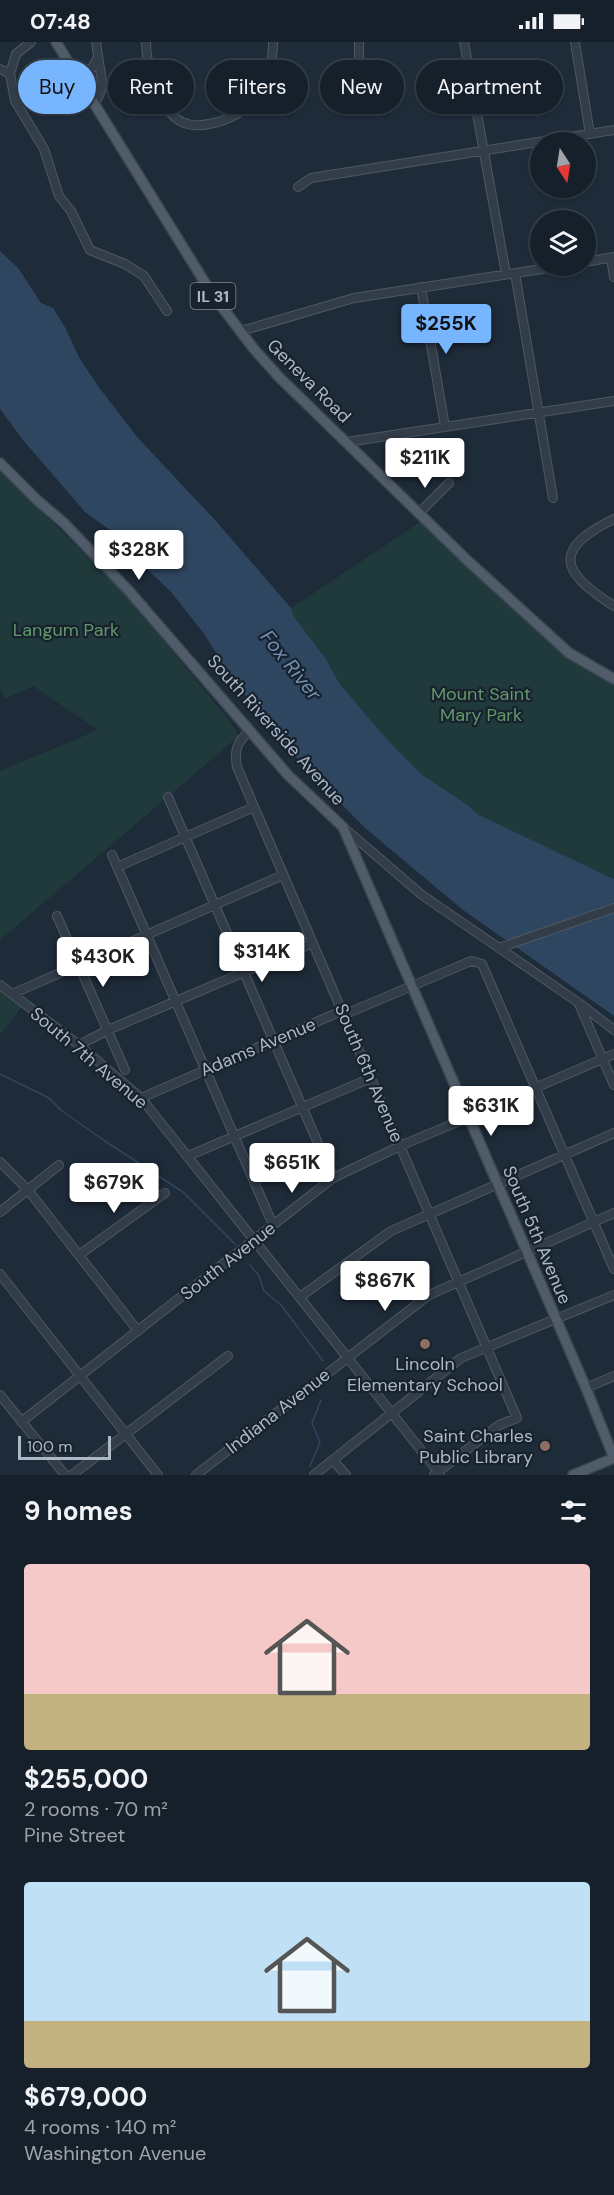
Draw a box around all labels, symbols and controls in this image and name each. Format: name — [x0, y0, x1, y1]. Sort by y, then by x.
text: 07:48 — [30, 7, 91, 36]
chip: Buy — [18, 60, 96, 114]
chip: Rent — [108, 60, 194, 114]
chip: Filters — [206, 60, 308, 114]
chip: New — [320, 60, 404, 114]
chip: Apartment — [416, 60, 563, 114]
north arrow — [530, 132, 596, 198]
map controls — [530, 132, 596, 276]
button: layers — [530, 210, 596, 276]
road number: IL 31 — [190, 283, 236, 309]
pin: $255K — [404, 304, 488, 355]
text: $255K — [415, 310, 477, 336]
street label: Geneva Road — [262, 334, 356, 428]
pin: $211K — [383, 438, 467, 489]
text: $211K — [399, 444, 451, 470]
pin: $328K — [97, 530, 181, 581]
text: $328K — [108, 536, 170, 562]
park label: Langum Park — [13, 618, 119, 642]
water label: Fox River — [255, 625, 328, 706]
street label: South Riverside Avenue — [202, 649, 350, 811]
park label: Mount Saint Mary Park — [431, 682, 531, 727]
pin: $314K — [220, 932, 304, 983]
pin: $430K — [61, 937, 145, 988]
text: $314K — [233, 938, 291, 964]
text: $430K — [71, 943, 135, 969]
street label: South 6th Avenue — [329, 1000, 409, 1146]
street label: South 7th Avenue — [25, 1002, 153, 1114]
street label: Adams Avenue — [196, 1012, 320, 1082]
pin: $631K — [449, 1086, 533, 1137]
text: $631K — [462, 1092, 520, 1118]
pin: $651K — [250, 1143, 334, 1194]
text: $651K — [263, 1149, 321, 1175]
street label: South 5th Avenue — [497, 1162, 577, 1308]
pin: $679K — [72, 1163, 156, 1214]
text: $679K — [84, 1169, 144, 1195]
street label: South Avenue — [175, 1216, 281, 1306]
pin: $867K — [343, 1261, 427, 1312]
text: $867K — [354, 1267, 416, 1293]
marker: Lincoln Elementary School — [418, 1337, 432, 1351]
place label: Lincoln Elementary School — [347, 1352, 503, 1397]
street label: Indiana Avenue — [221, 1363, 335, 1459]
place label: Saint Charles Public Library — [419, 1424, 533, 1469]
scale bar — [18, 1433, 111, 1460]
text: 100 m — [27, 1436, 72, 1457]
marker: Saint Charles Public Library — [538, 1439, 552, 1453]
text: 9 homes — [24, 1494, 133, 1528]
icon: filters — [557, 1495, 590, 1528]
icon: home — [253, 1603, 361, 1711]
text: $255,000 — [24, 1762, 148, 1796]
text: 2 rooms · 70 m² — [24, 1796, 168, 1822]
text: Pine Street — [24, 1822, 125, 1848]
icon: home — [253, 1921, 361, 2029]
text: $679,000 — [24, 2080, 147, 2114]
text: 4 rooms · 140 m² — [24, 2114, 176, 2140]
text: Washington Avenue — [24, 2140, 206, 2166]

